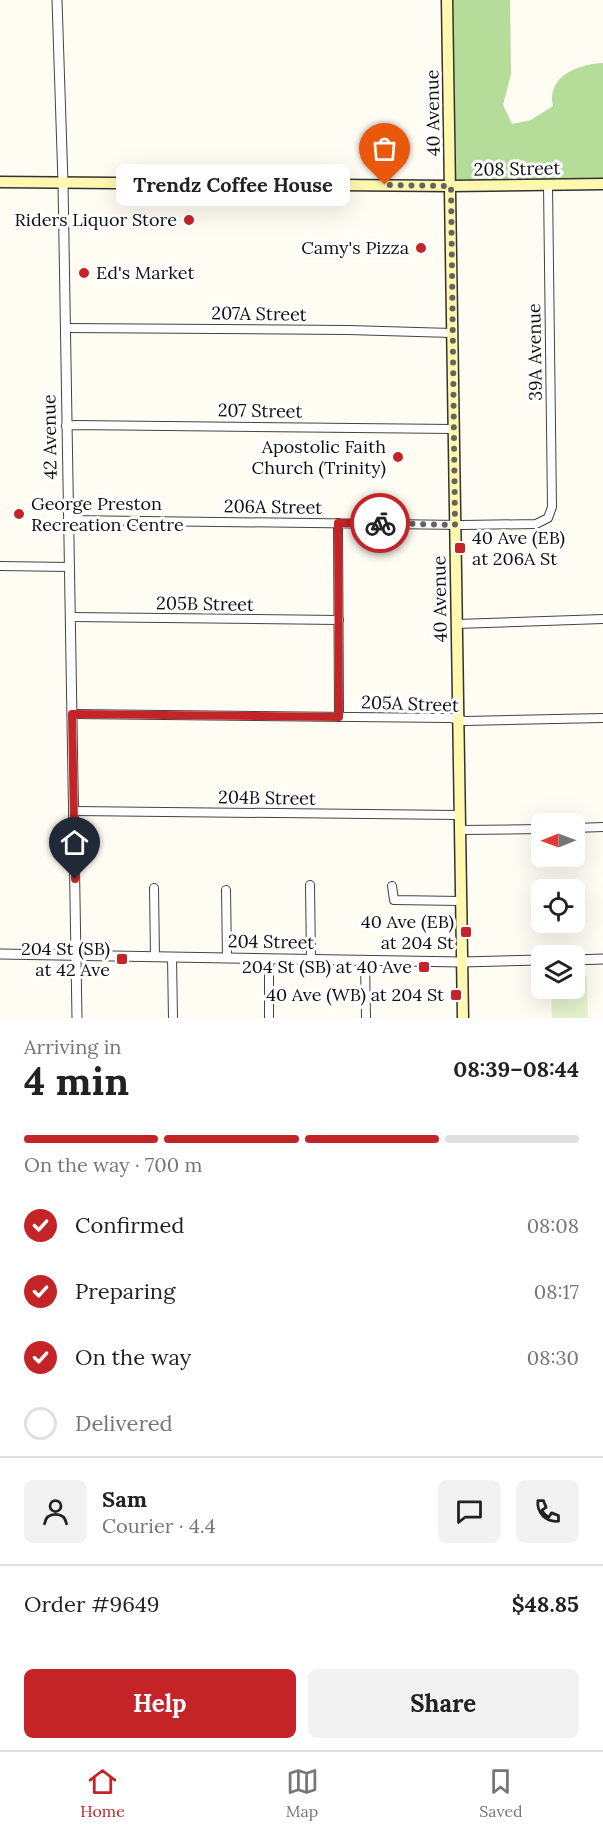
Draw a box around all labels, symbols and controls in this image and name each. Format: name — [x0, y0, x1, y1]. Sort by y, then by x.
street label: 40 Avenue — [420, 69, 445, 157]
pin — [359, 123, 410, 185]
icon: bag — [368, 132, 401, 165]
street label: 208 Street — [473, 156, 561, 181]
callout: Trendz Coffee House — [115, 164, 349, 206]
text: Trendz Coffee House — [133, 172, 333, 197]
place label: Riders Liquor Store — [15, 208, 177, 231]
marker: Riders Liquor Store — [182, 213, 196, 227]
place label: Camy's Pizza — [301, 236, 409, 259]
marker: Camy's Pizza — [414, 241, 428, 255]
place label: Ed's Market — [96, 261, 194, 284]
marker: Ed's Market — [77, 266, 91, 280]
street label: 207A Street — [211, 301, 307, 326]
street label: 39A Avenue — [522, 303, 547, 401]
street label: 42 Avenue — [37, 394, 62, 480]
street label: 207 Street — [218, 398, 302, 423]
place label: Apostolic Faith Church (Trinity) — [252, 435, 386, 479]
marker: Apostolic Faith Church (Trinity) — [391, 450, 405, 464]
place label: George Preston Recreation Centre — [31, 492, 184, 536]
courier — [350, 493, 410, 553]
street label: 206A Street — [224, 494, 322, 519]
marker: George Preston Recreation Centre — [12, 507, 26, 521]
icon: bike — [364, 507, 397, 540]
place label: 40 Ave (EB) at 206A St — [472, 526, 565, 570]
marker: 40 Ave (EB) at 206A St — [453, 541, 467, 555]
street label: 40 Avenue — [427, 555, 452, 643]
street label: 205B Street — [156, 591, 254, 616]
street label: 205A Street — [361, 690, 459, 717]
street label: 204B Street — [218, 785, 316, 810]
north arrow — [531, 813, 585, 867]
map controls — [531, 813, 585, 999]
pin — [49, 817, 100, 879]
icon: home — [58, 826, 91, 859]
button: locate — [531, 879, 585, 933]
place label: 40 Ave (EB) at 204 St — [361, 910, 454, 954]
marker: 40 Ave (EB) at 204 St — [459, 925, 473, 939]
street label: 204 Street — [228, 929, 314, 954]
place label: 204 St (SB) at 42 Ave — [21, 937, 110, 981]
button: layers — [531, 945, 585, 999]
marker: 204 St (SB) at 42 Ave — [115, 952, 129, 966]
place label: 204 St (SB) at 40 Ave — [242, 955, 412, 978]
marker: 204 St (SB) at 40 Ave — [417, 960, 431, 974]
place label: 40 Ave (WB) at 204 St — [266, 983, 444, 1006]
marker: 40 Ave (WB) at 204 St — [449, 988, 463, 1002]
text: Arriving in — [24, 1034, 121, 1059]
text: 08:39–08:44 — [453, 1055, 579, 1083]
text: 4 min — [24, 1056, 129, 1106]
text: On the way · 700 m — [24, 1152, 202, 1177]
icon: check — [24, 1209, 57, 1242]
text: Confirmed — [75, 1211, 184, 1239]
text: 08:08 — [527, 1213, 579, 1238]
icon: check — [24, 1275, 57, 1308]
text: Preparing — [75, 1277, 175, 1305]
text: 08:17 — [534, 1279, 579, 1304]
icon: check — [24, 1341, 57, 1374]
text: On the way — [75, 1343, 191, 1371]
text: 08:30 — [527, 1345, 579, 1370]
text: Delivered — [75, 1409, 173, 1437]
button: person — [24, 1480, 87, 1543]
button: chat — [438, 1480, 501, 1543]
button: phone — [516, 1480, 579, 1543]
text: Sam — [102, 1485, 147, 1513]
text: Courier · 4.4 — [102, 1513, 216, 1538]
text: Order #9649 — [24, 1590, 160, 1618]
text: $48.85 — [512, 1590, 579, 1618]
button: Help — [24, 1669, 296, 1738]
button: Share — [308, 1669, 579, 1738]
tab: Home — [80, 1765, 125, 1821]
tab: Map — [286, 1765, 319, 1821]
tab: Saved — [479, 1765, 523, 1821]

